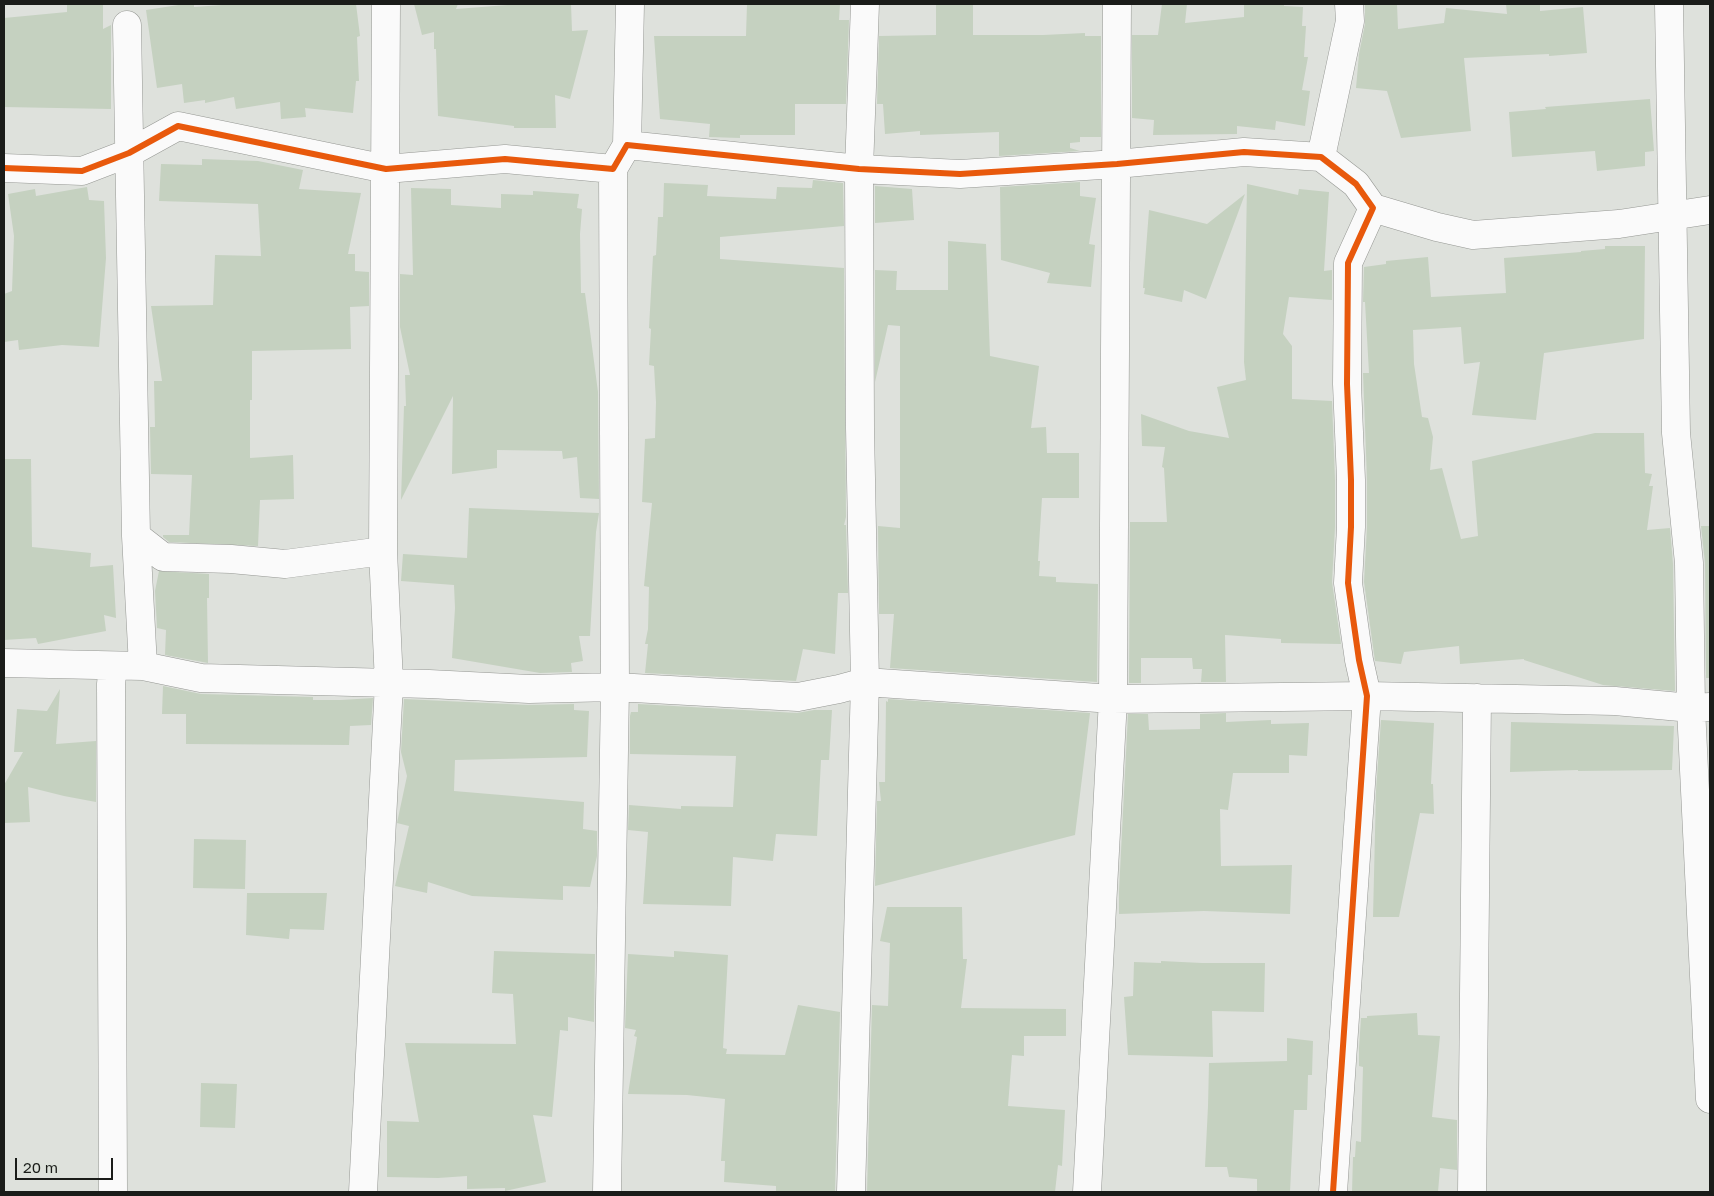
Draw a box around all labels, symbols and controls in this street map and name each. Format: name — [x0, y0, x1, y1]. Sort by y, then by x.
scale bar — [18, 1148, 115, 1180]
text: 20 m — [23, 1158, 58, 1176]

